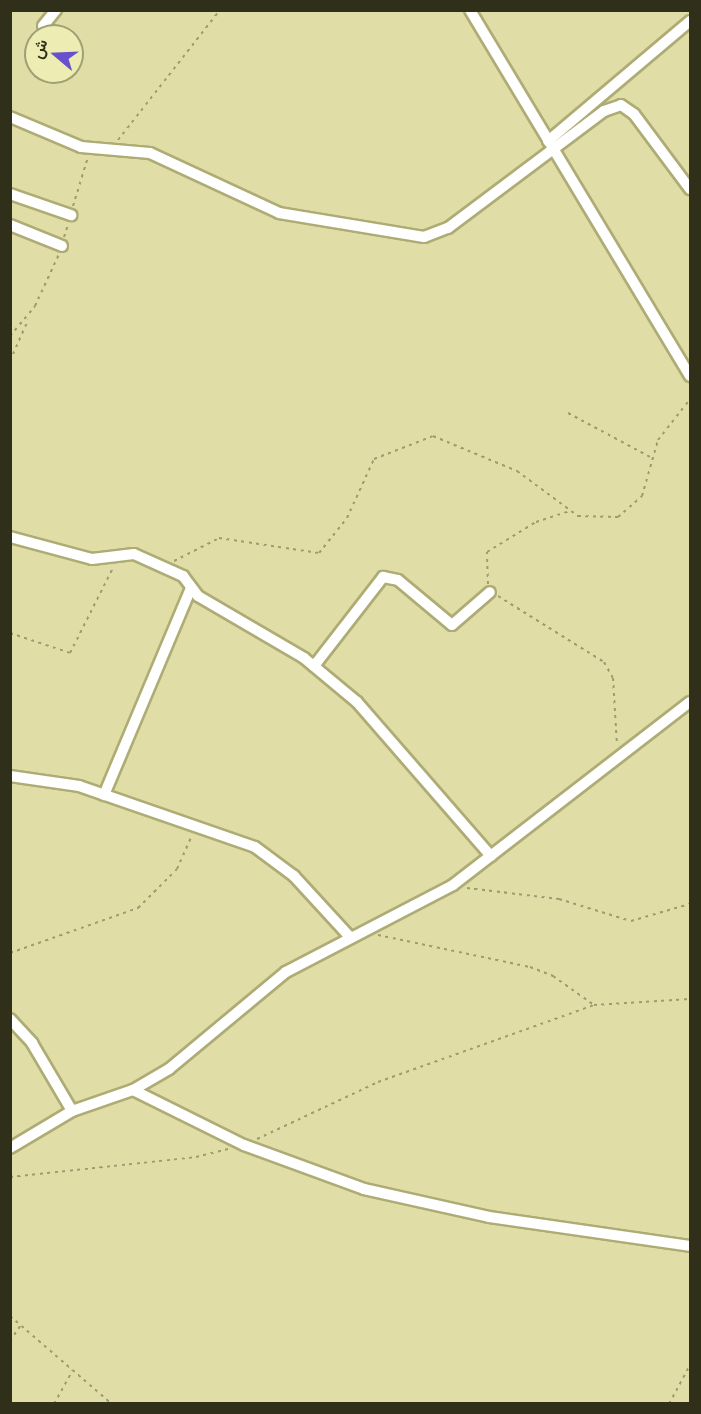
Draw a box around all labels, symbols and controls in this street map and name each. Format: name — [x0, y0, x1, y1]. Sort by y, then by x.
north arrow — [24, 24, 84, 84]
text: ش — [25, 36, 52, 61]

